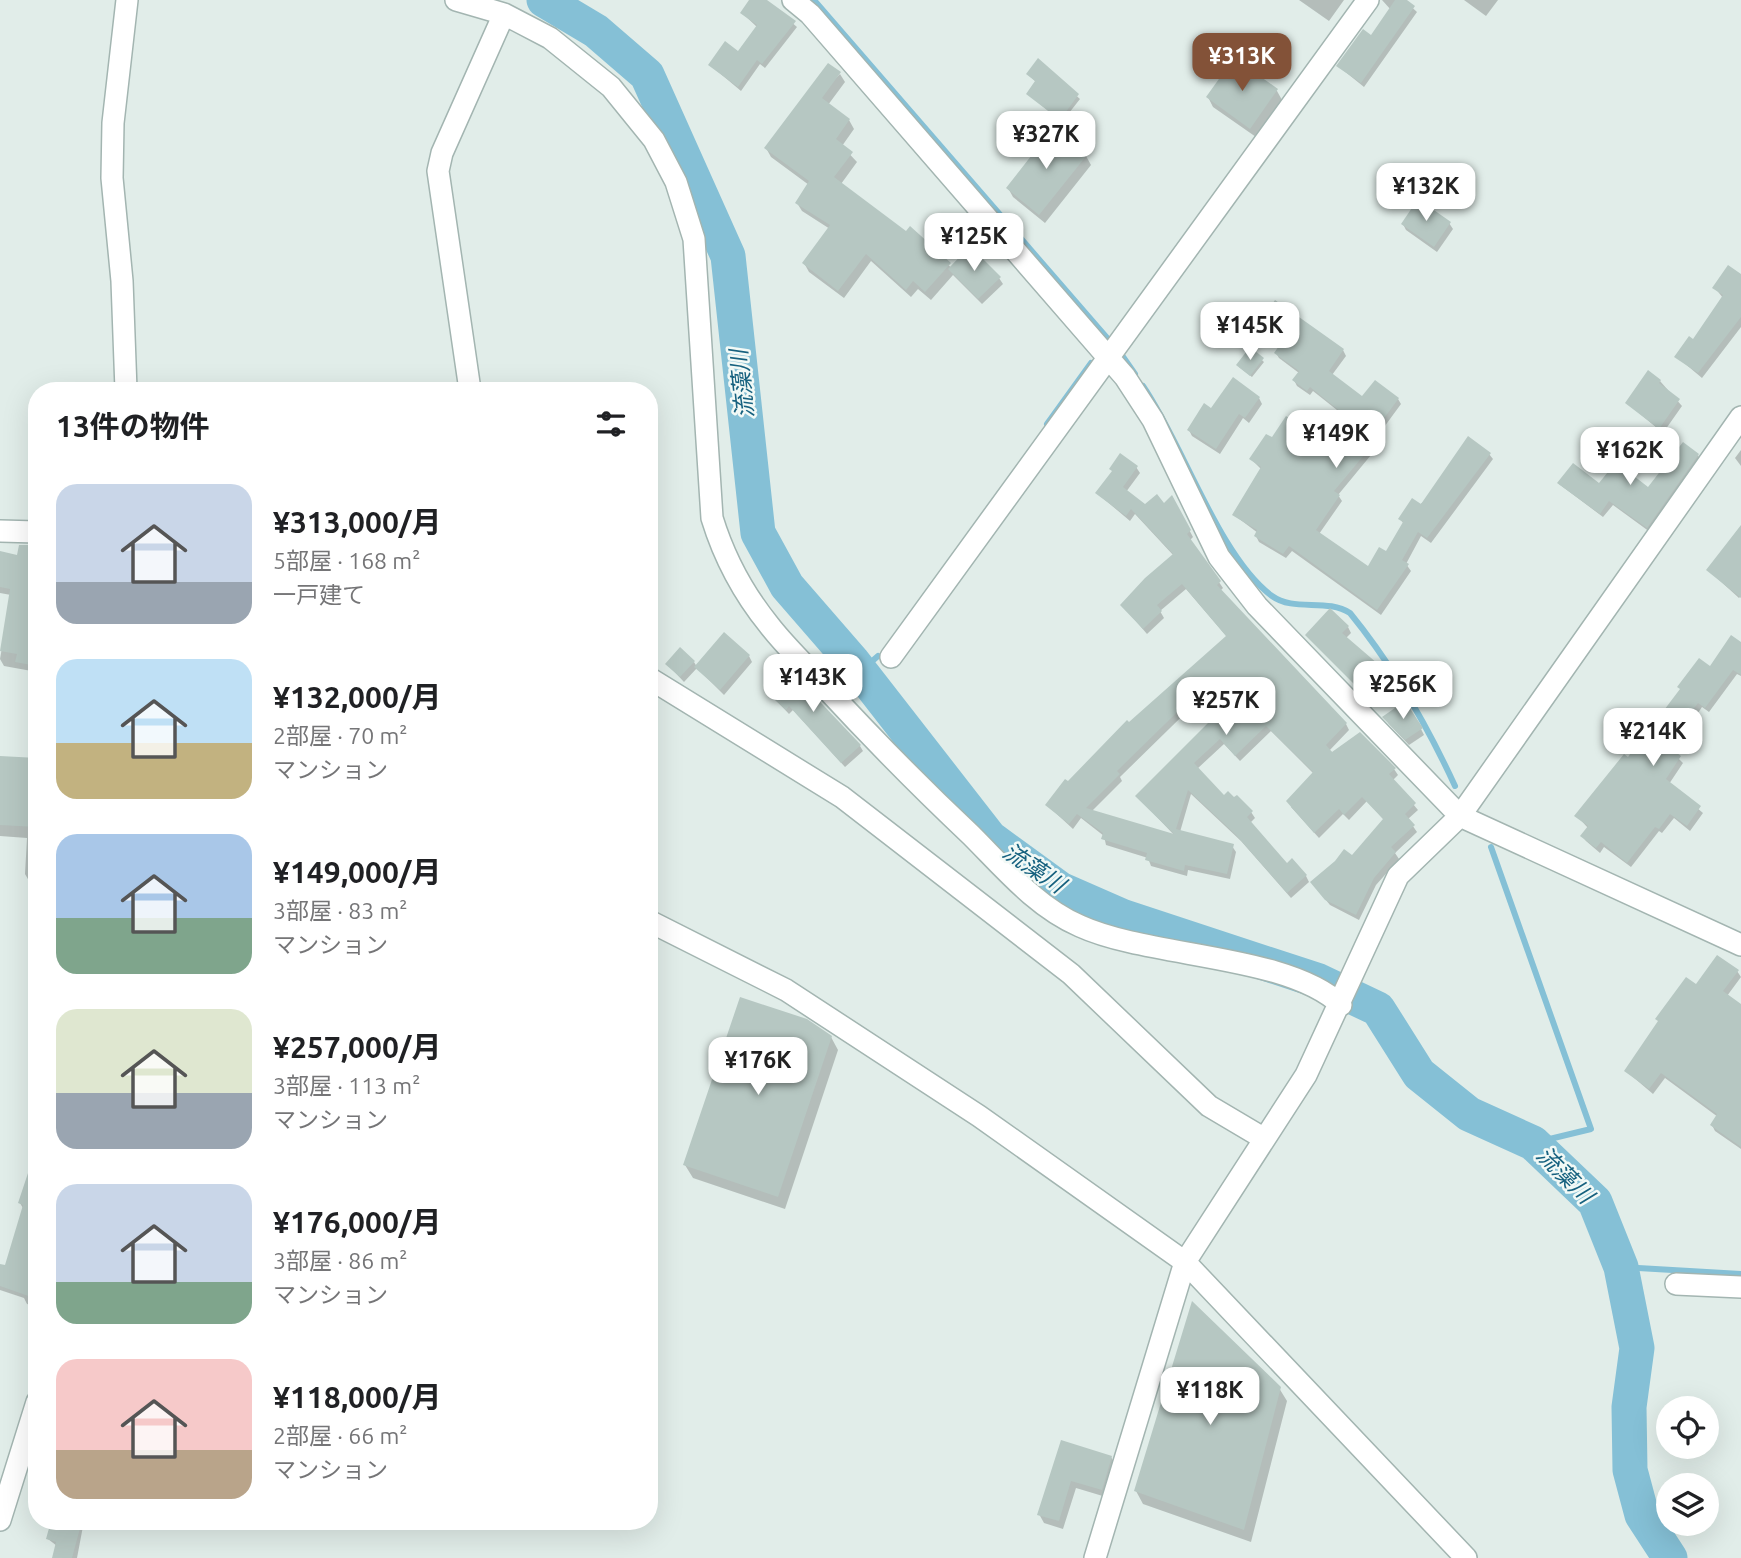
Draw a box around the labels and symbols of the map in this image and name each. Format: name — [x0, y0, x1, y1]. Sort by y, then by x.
pin: ¥313K — [1193, 34, 1291, 93]
pin: ¥327K — [997, 111, 1095, 171]
pin: ¥132K — [1377, 164, 1475, 223]
pin: ¥125K — [925, 214, 1023, 273]
pin: ¥145K — [1201, 302, 1299, 362]
water label: 流藻川 — [725, 345, 758, 420]
pin: ¥149K — [1287, 410, 1385, 470]
pin: ¥162K — [1581, 428, 1679, 487]
pin: ¥143K — [764, 654, 862, 714]
pin: ¥256K — [1354, 662, 1452, 721]
pin: ¥257K — [1177, 678, 1275, 737]
pin: ¥214K — [1604, 708, 1702, 768]
water label: 流藻川 — [999, 838, 1072, 899]
pin: ¥176K — [709, 1038, 807, 1097]
water label: 流藻川 — [1532, 1141, 1601, 1210]
pin: ¥118K — [1161, 1368, 1259, 1427]

